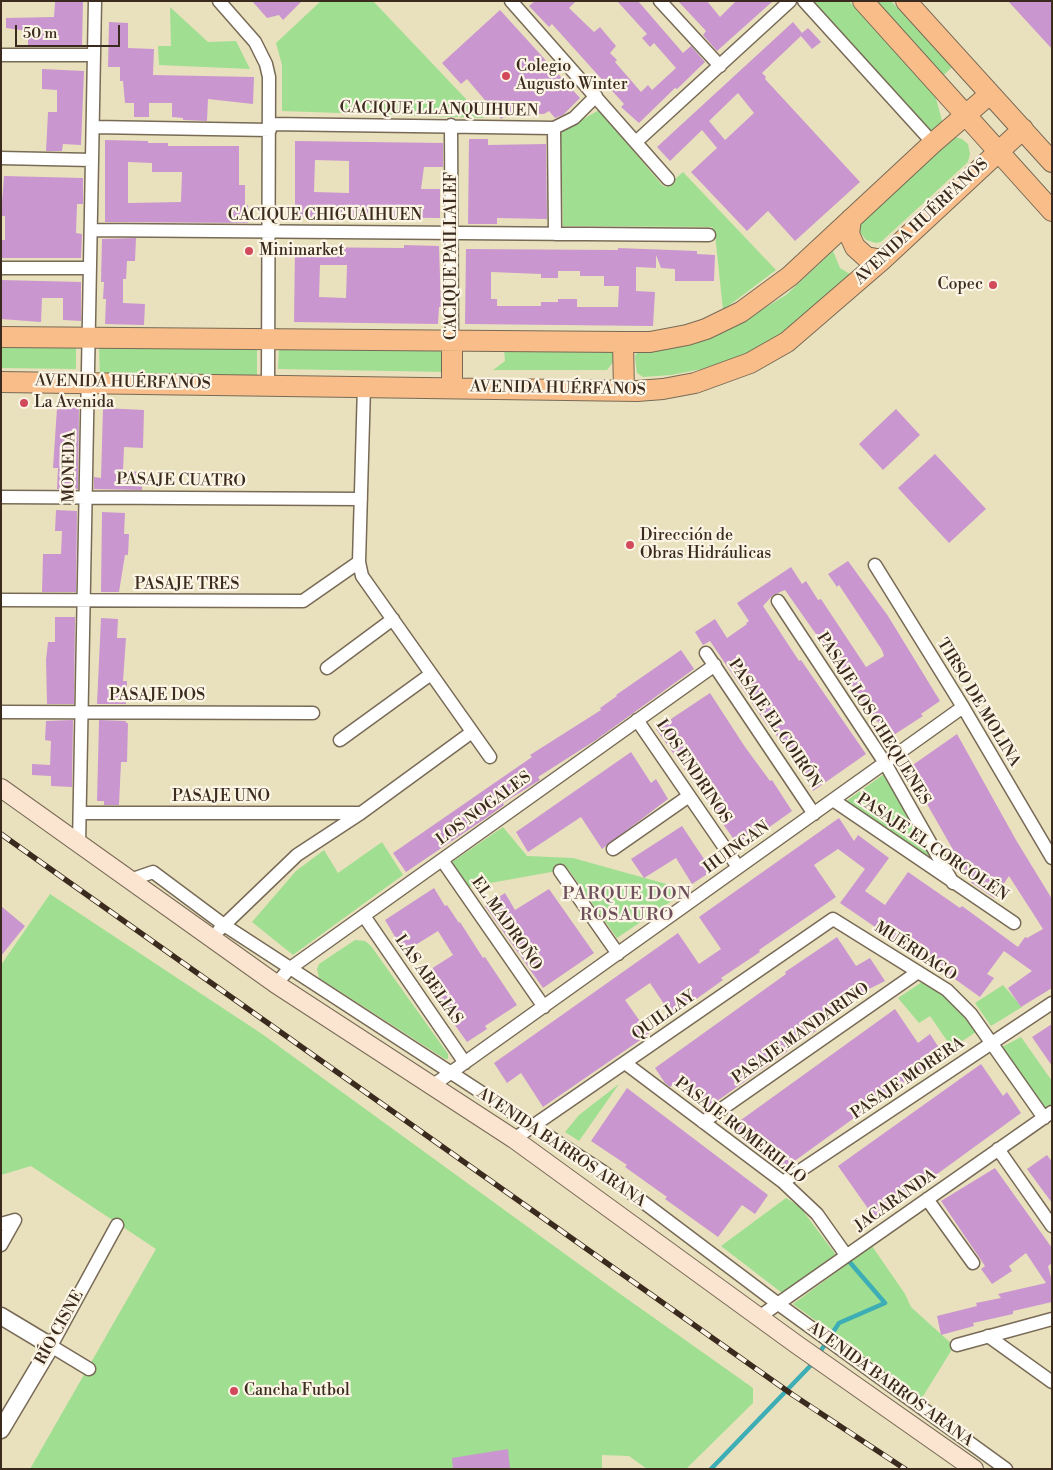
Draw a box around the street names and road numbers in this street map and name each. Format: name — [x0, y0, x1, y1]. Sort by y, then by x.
street label: CACIQUE LLANQUIHUEN — [339, 99, 539, 121]
street label: AVENIDA HUÉRFANOS — [851, 155, 993, 289]
street label: CACIQUE PAILLALEF — [442, 172, 462, 340]
street label: CACIQUE CHIGUAIHUEN — [228, 206, 422, 226]
street label: AVENIDA HUÉRFANOS — [35, 372, 211, 394]
street label: AVENIDA HUÉRFANOS — [470, 378, 646, 400]
street label: MONEDA — [60, 431, 80, 503]
street label: PASAJE CUATRO — [116, 470, 246, 492]
street label: PASAJE TRES — [135, 575, 239, 595]
street label: PASAJE LOS CHEQUENES — [812, 629, 934, 809]
street label: TIRSO DE MOLINA — [932, 635, 1024, 771]
street label: PASAJE EL COIRÓN — [724, 656, 824, 792]
street label: PASAJE DOS — [109, 686, 205, 706]
street label: LOS ENDRINOS — [651, 716, 735, 828]
street label: LOS NOGALES — [433, 768, 535, 850]
street label: PASAJE UNO — [172, 787, 270, 807]
street label: PASAJE EL CORCOLÉN — [853, 790, 1011, 906]
street label: HUINGAN — [700, 818, 774, 878]
street label: EL MADROÑO — [467, 874, 545, 974]
street label: MUÉRDAGO — [870, 918, 960, 986]
street label: LAS ABELIAS — [390, 932, 466, 1028]
street label: PASAJE MANDARINO — [729, 979, 873, 1089]
street label: QUILLAY — [629, 987, 699, 1045]
street label: PASAJE MORERA — [848, 1034, 968, 1124]
street label: PASAJE ROMERILLO — [671, 1074, 809, 1188]
street label: AVENIDA BARROS ARANA — [473, 1084, 649, 1212]
street label: JACARANDA — [851, 1166, 941, 1236]
street label: RÍO CISNE — [32, 1287, 88, 1369]
street label: AVENIDA BARROS ARANA — [804, 1319, 976, 1451]

